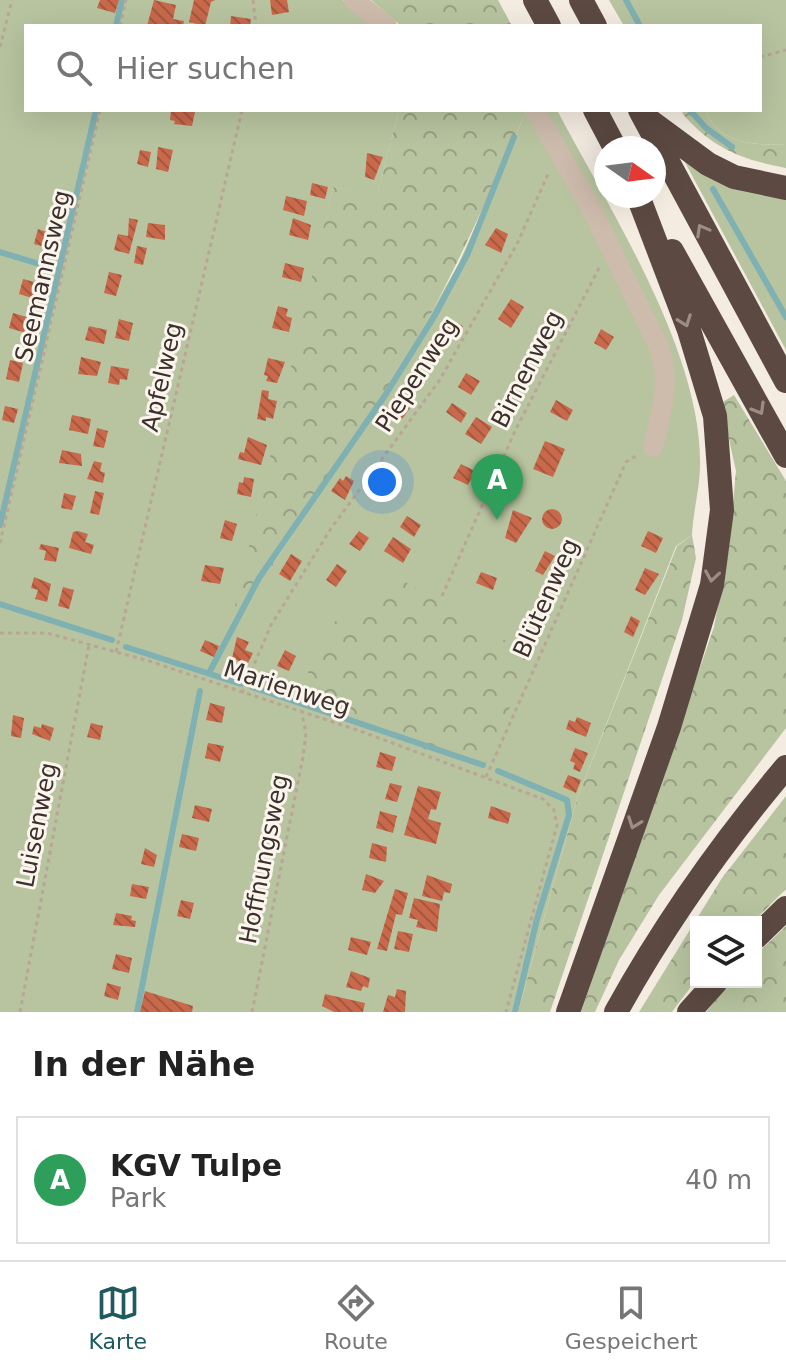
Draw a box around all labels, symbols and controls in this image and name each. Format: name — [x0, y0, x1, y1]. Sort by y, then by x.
search box — [24, 24, 762, 112]
icon: search — [52, 46, 96, 90]
text: Hier suchen — [116, 51, 295, 86]
north arrow — [594, 136, 666, 208]
street label: Seemannsweg — [10, 187, 76, 365]
one-way arrow — [697, 224, 712, 239]
street label: Birnenweg — [486, 306, 568, 432]
street label: Piepenweg — [370, 313, 464, 437]
one-way arrow — [675, 313, 692, 327]
street label: Apfelweg — [136, 320, 188, 434]
one-way arrow — [749, 401, 765, 415]
pin: A — [471, 454, 523, 520]
your location — [362, 462, 402, 502]
street label: Blütenweg — [507, 534, 585, 662]
one-way arrow — [705, 569, 722, 583]
street label: Marienweg — [220, 654, 354, 722]
street label: Luisenweg — [11, 760, 63, 890]
street label: Hoffnungsweg — [234, 772, 294, 946]
one-way arrow — [627, 816, 644, 830]
map controls — [690, 916, 762, 988]
button: layers — [690, 916, 762, 988]
text: In der Nähe — [32, 1044, 255, 1084]
text: KGV Tulpe — [110, 1148, 282, 1183]
text: A — [50, 1165, 70, 1195]
text: 40 m — [685, 1165, 752, 1195]
text: Park — [110, 1183, 166, 1213]
tab: Karte — [88, 1281, 147, 1354]
tab: Route — [324, 1281, 388, 1354]
tab: Gespeichert — [565, 1281, 698, 1354]

